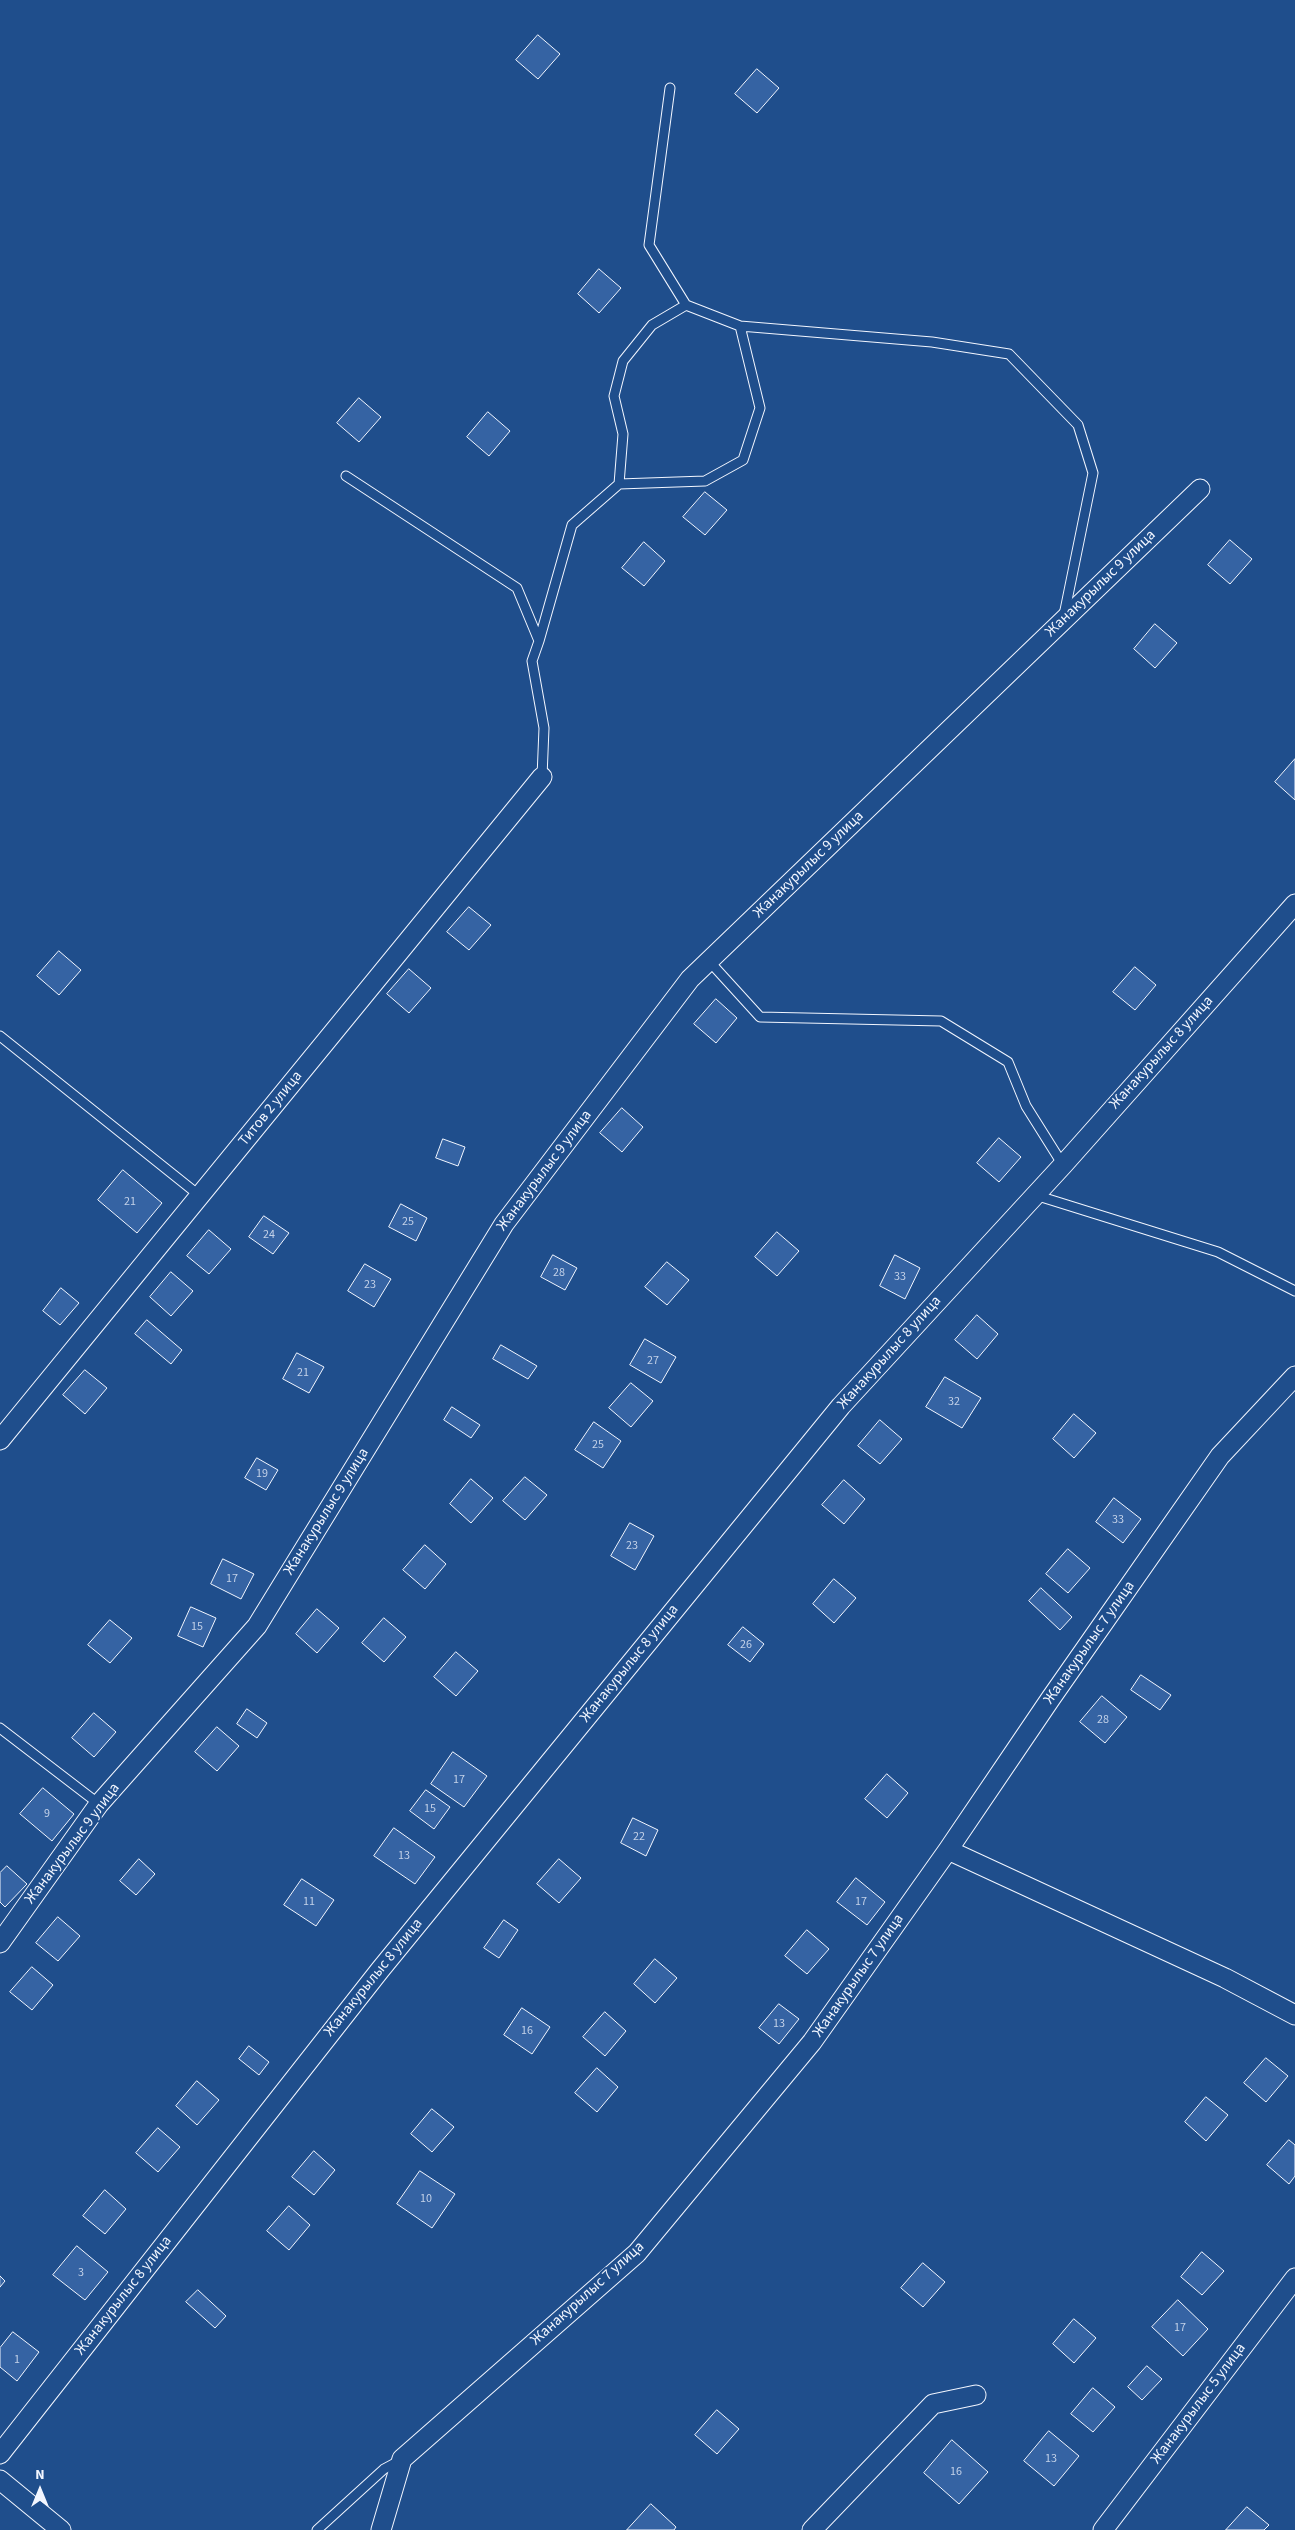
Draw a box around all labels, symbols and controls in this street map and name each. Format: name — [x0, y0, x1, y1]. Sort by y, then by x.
street label: Жанакурылыс 9 улица — [1042, 527, 1160, 641]
street label: Жанакурылыс 9 улица — [750, 808, 868, 922]
street label: Жанакурылыс 8 улица — [1106, 993, 1218, 1113]
street label: Титов 2 улица — [235, 1068, 307, 1150]
street label: Жанакурылыс 9 улица — [494, 1107, 596, 1235]
house number: 21 — [124, 1195, 136, 1209]
house number: 25 — [402, 1215, 414, 1229]
house number: 24 — [263, 1228, 275, 1242]
house number: 28 — [553, 1266, 565, 1280]
house number: 33 — [894, 1270, 906, 1284]
house number: 23 — [364, 1278, 376, 1292]
street label: Жанакурылыс 8 улица — [834, 1293, 946, 1413]
house number: 27 — [647, 1354, 659, 1368]
house number: 21 — [297, 1366, 309, 1380]
house number: 32 — [948, 1395, 960, 1409]
house number: 25 — [592, 1438, 604, 1452]
street label: Жанакурылыс 9 улица — [281, 1445, 373, 1579]
house number: 19 — [256, 1467, 268, 1481]
house number: 33 — [1112, 1513, 1124, 1527]
house number: 23 — [626, 1539, 638, 1553]
house number: 17 — [226, 1572, 238, 1586]
street label: Жанакурылыс 7 улица — [1041, 1578, 1139, 1708]
street label: Жанакурылыс 8 улица — [577, 1601, 683, 1727]
house number: 15 — [191, 1620, 203, 1634]
house number: 26 — [740, 1638, 752, 1652]
house number: 28 — [1097, 1713, 1109, 1727]
house number: 17 — [453, 1773, 465, 1787]
street label: Жанакурылыс 9 улица — [22, 1780, 124, 1908]
house number: 15 — [424, 1802, 436, 1816]
house number: 9 — [44, 1807, 50, 1821]
house number: 22 — [633, 1830, 645, 1844]
house number: 13 — [398, 1849, 410, 1863]
house number: 11 — [303, 1895, 315, 1909]
house number: 17 — [855, 1895, 867, 1909]
street label: Жанакурылыс 7 улица — [810, 1911, 908, 2041]
street label: Жанакурылыс 8 улица — [321, 1915, 427, 2041]
house number: 13 — [773, 2017, 785, 2031]
house number: 16 — [521, 2024, 533, 2038]
house number: 10 — [420, 2192, 432, 2206]
street label: Жанакурылыс 8 улица — [72, 2233, 176, 2359]
street label: Жанакурылыс 7 улица — [528, 2238, 648, 2350]
house number: 3 — [78, 2266, 84, 2280]
house number: 17 — [1174, 2321, 1186, 2335]
street label: Жанакурылыс 5 улица — [1148, 2340, 1250, 2468]
house number: 1 — [14, 2353, 20, 2367]
house number: 13 — [1045, 2452, 1057, 2466]
north arrow — [15, 2465, 65, 2515]
text: N — [35, 2465, 45, 2485]
house number: 16 — [950, 2465, 962, 2479]

